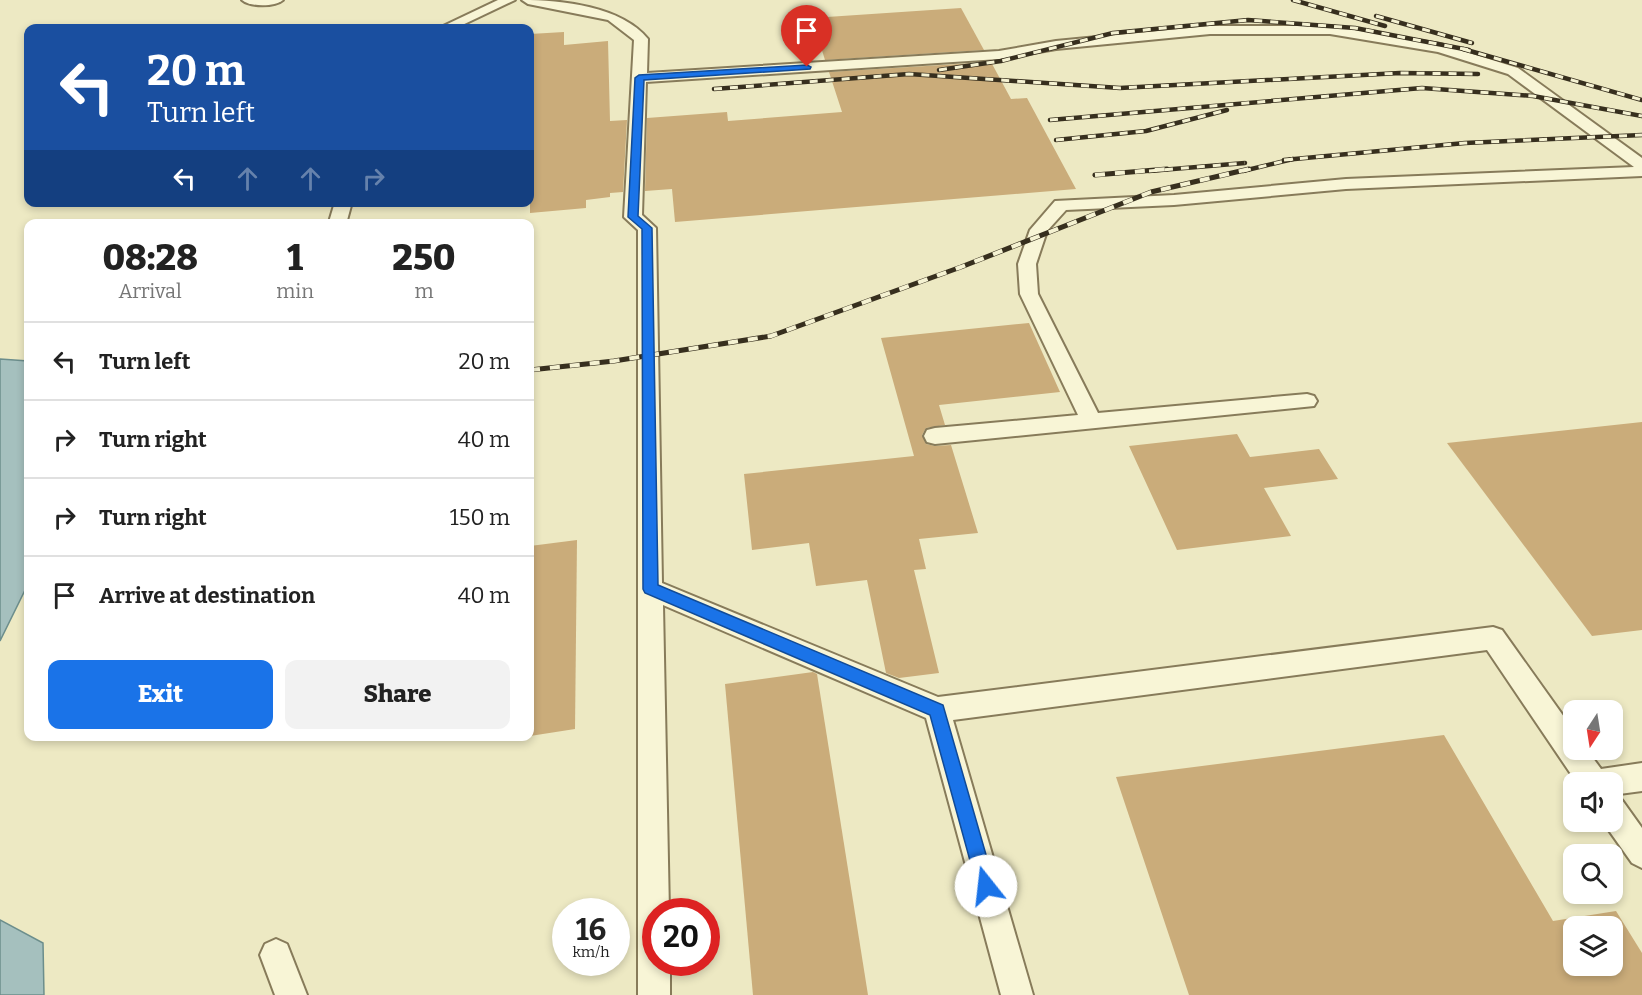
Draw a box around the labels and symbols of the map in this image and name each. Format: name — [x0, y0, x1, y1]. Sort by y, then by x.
pin — [781, 5, 832, 67]
north arrow — [1563, 700, 1623, 760]
position arrow — [954, 854, 1018, 918]
speed limit sign: 20 — [642, 898, 720, 976]

